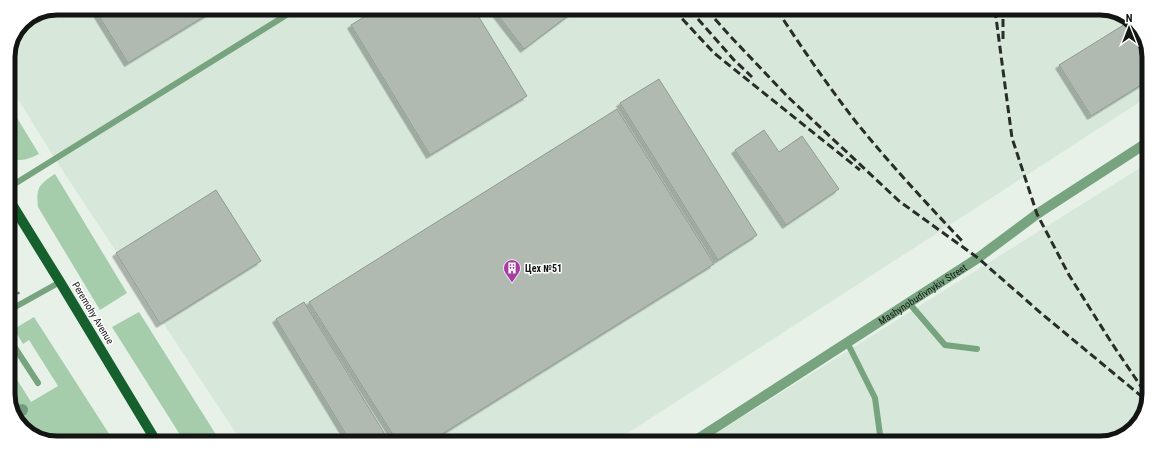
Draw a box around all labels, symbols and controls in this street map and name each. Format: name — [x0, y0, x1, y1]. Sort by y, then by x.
north arrow — [1109, 8, 1149, 48]
text: N — [1126, 12, 1133, 25]
building icon: Цех №51 — [502, 258, 522, 283]
street label: Mashynobudivnykiv Street — [876, 261, 969, 326]
place label: Цех №51 — [525, 263, 562, 274]
street label: Peremohy Avenue — [70, 280, 116, 346]

